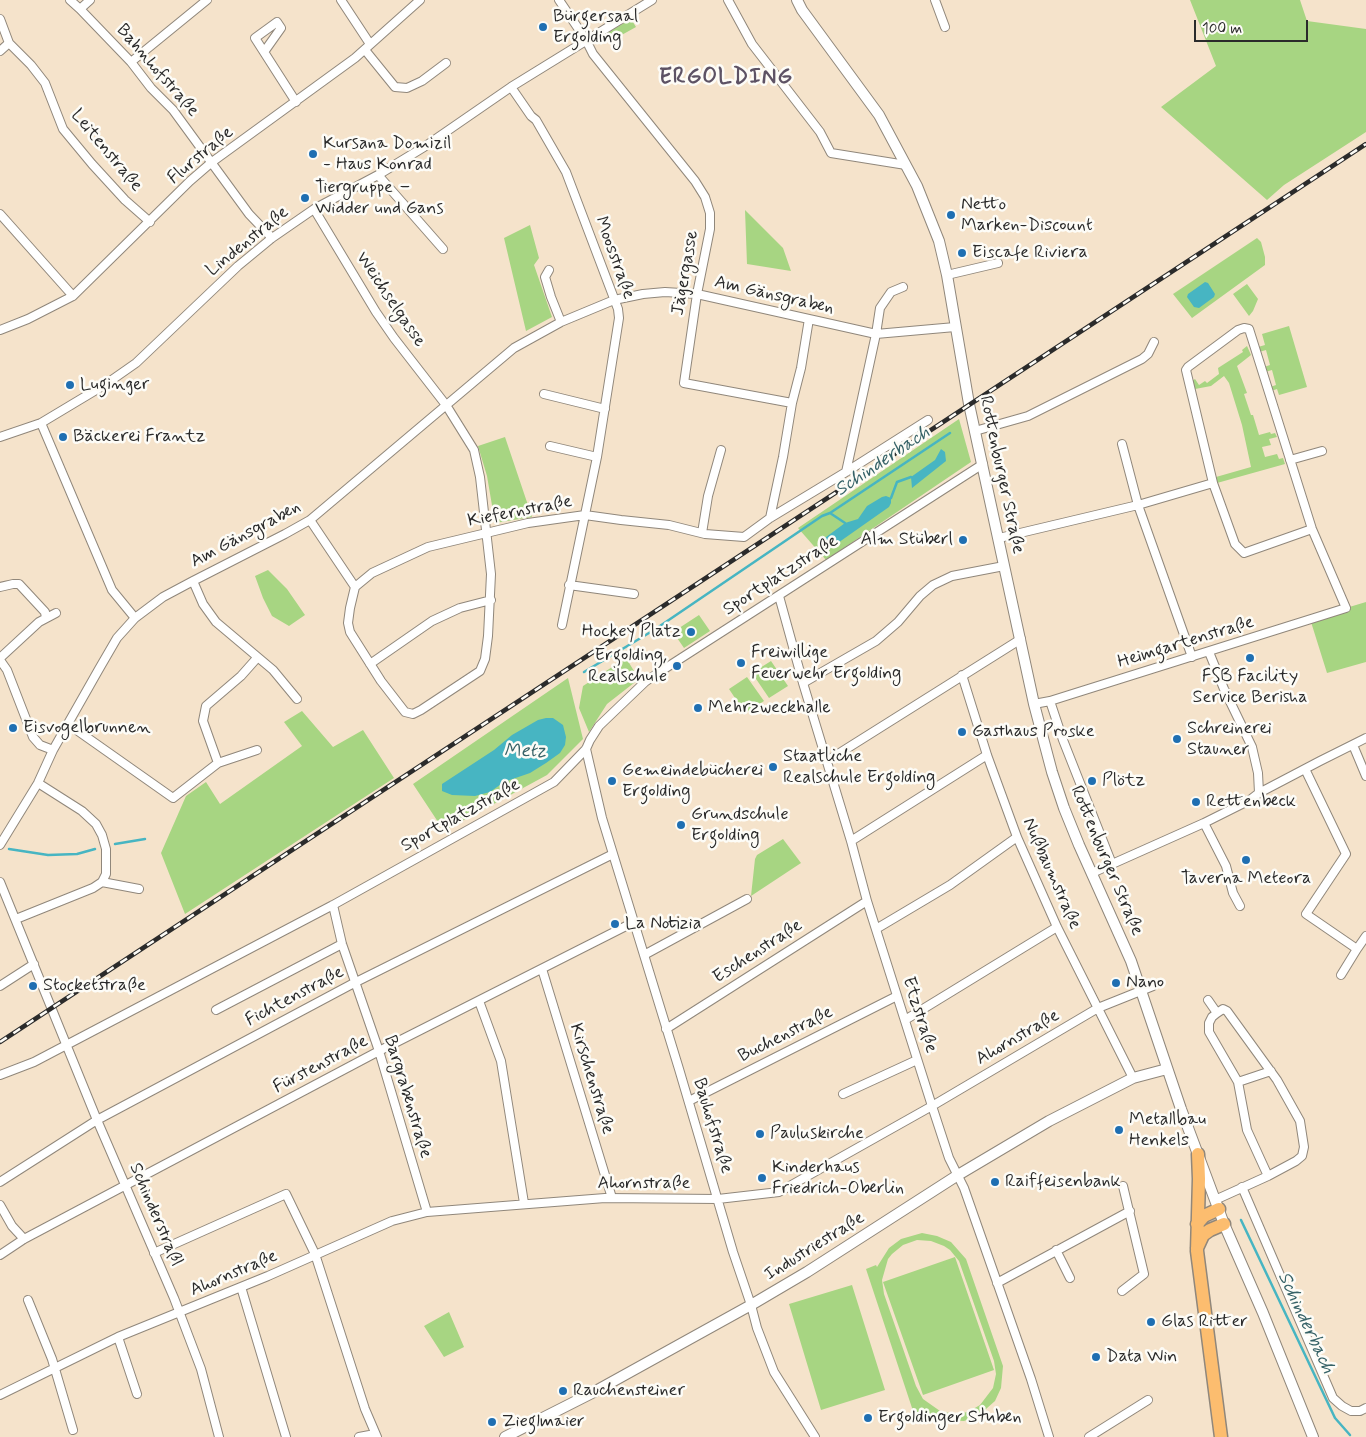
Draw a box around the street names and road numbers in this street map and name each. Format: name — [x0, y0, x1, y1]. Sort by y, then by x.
street label: Bahnhofstraße — [111, 20, 203, 122]
street label: Leitenstraße — [65, 105, 147, 197]
street label: Flurstraße — [164, 122, 238, 190]
street label: Lindenstraße — [202, 202, 294, 282]
street label: Moosstraße — [589, 214, 639, 302]
street label: Jägergasse — [668, 229, 704, 317]
street label: Weichselgasse — [350, 248, 430, 352]
street label: Am Gänsgraben — [712, 272, 836, 320]
street label: Rottenburger Straße — [974, 394, 1028, 556]
street label: Kiefernstraße — [466, 491, 574, 533]
street label: Am Gänsgraben — [187, 497, 305, 573]
street label: Sportplatzstraße — [720, 531, 842, 621]
street label: Heimgartenstraße — [1115, 612, 1257, 674]
street label: Sportplatzstraße — [398, 774, 524, 858]
street label: Rottenburger Straße — [1065, 783, 1147, 939]
street label: Nußbaumstraße — [1017, 815, 1085, 933]
street label: Eschenstraße — [709, 915, 807, 989]
street label: Fichtenstraße — [242, 962, 348, 1032]
street label: Etzstraße — [897, 974, 941, 1056]
street label: Buchenstraße — [735, 1002, 837, 1068]
street label: Ahornstraße — [972, 1005, 1064, 1071]
street label: Kirschenstraße — [564, 1021, 618, 1137]
street label: Fürstenstraße — [270, 1031, 372, 1099]
street label: Bargrabenstraße — [378, 1033, 436, 1161]
street label: Bauhofstraße — [687, 1076, 737, 1176]
street label: Schinderstraßl — [124, 1160, 186, 1270]
street label: Ahornstraße — [598, 1173, 690, 1195]
street label: Industriestraße — [761, 1208, 869, 1286]
street label: Ahornstraße — [187, 1246, 281, 1302]

